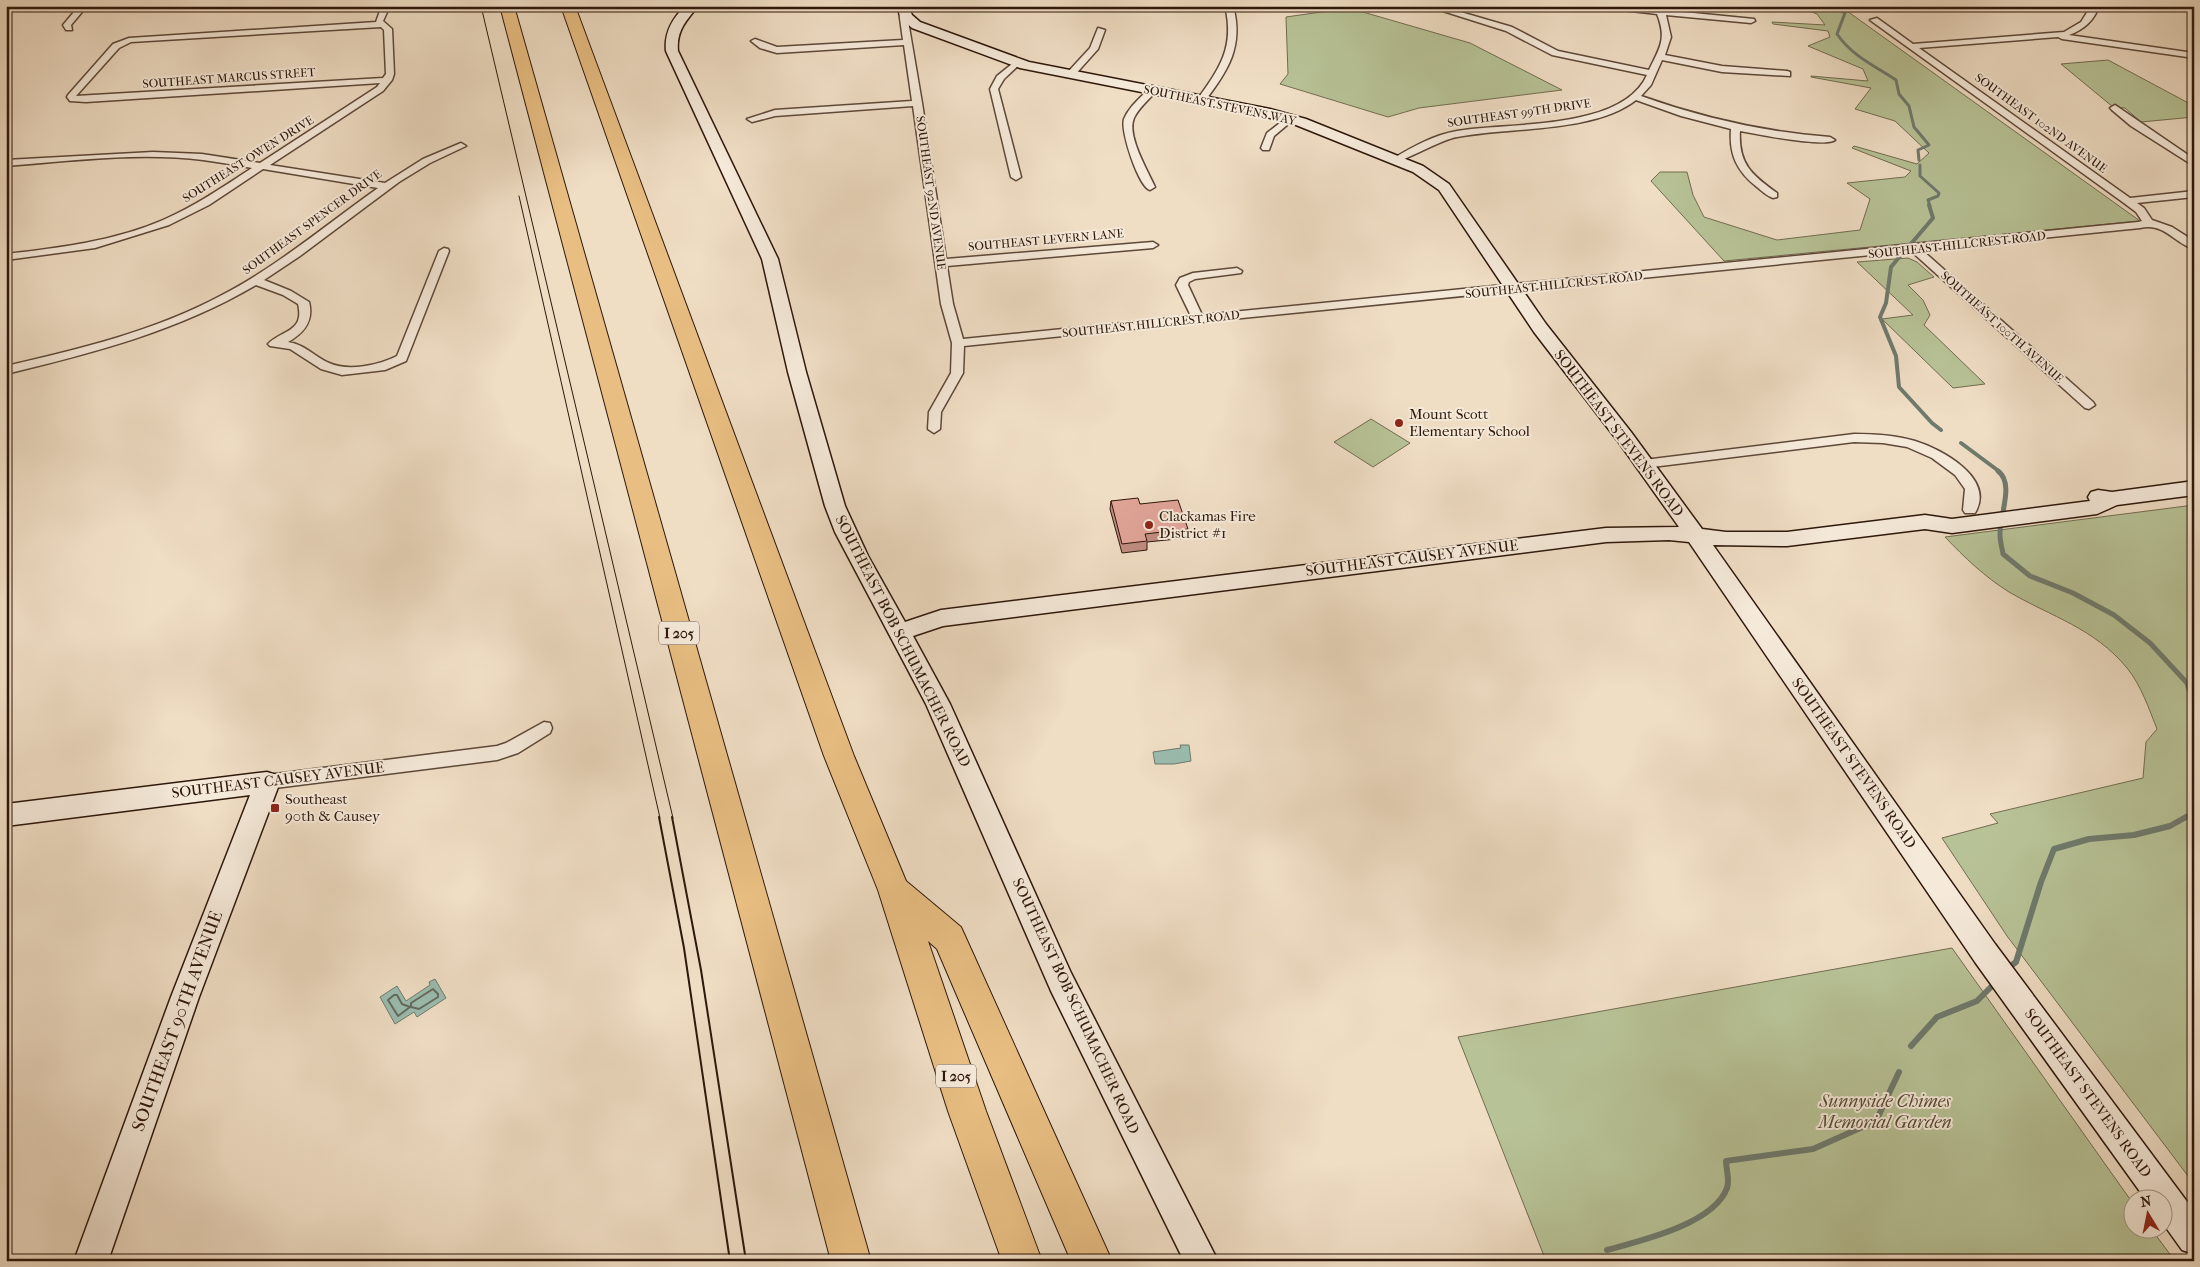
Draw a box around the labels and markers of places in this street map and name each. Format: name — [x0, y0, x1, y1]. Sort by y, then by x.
place label: Mount Scott Elementary School — [1409, 405, 1530, 440]
marker: Mount Scott Elementary School — [1393, 417, 1405, 429]
place label: Clackamas Fire District #1 — [1159, 507, 1256, 542]
marker: Clackamas Fire District #1 — [1143, 519, 1155, 531]
place label: Southeast 90th & Causey — [285, 790, 381, 825]
marker: Southeast 90th & Causey — [269, 802, 281, 814]

